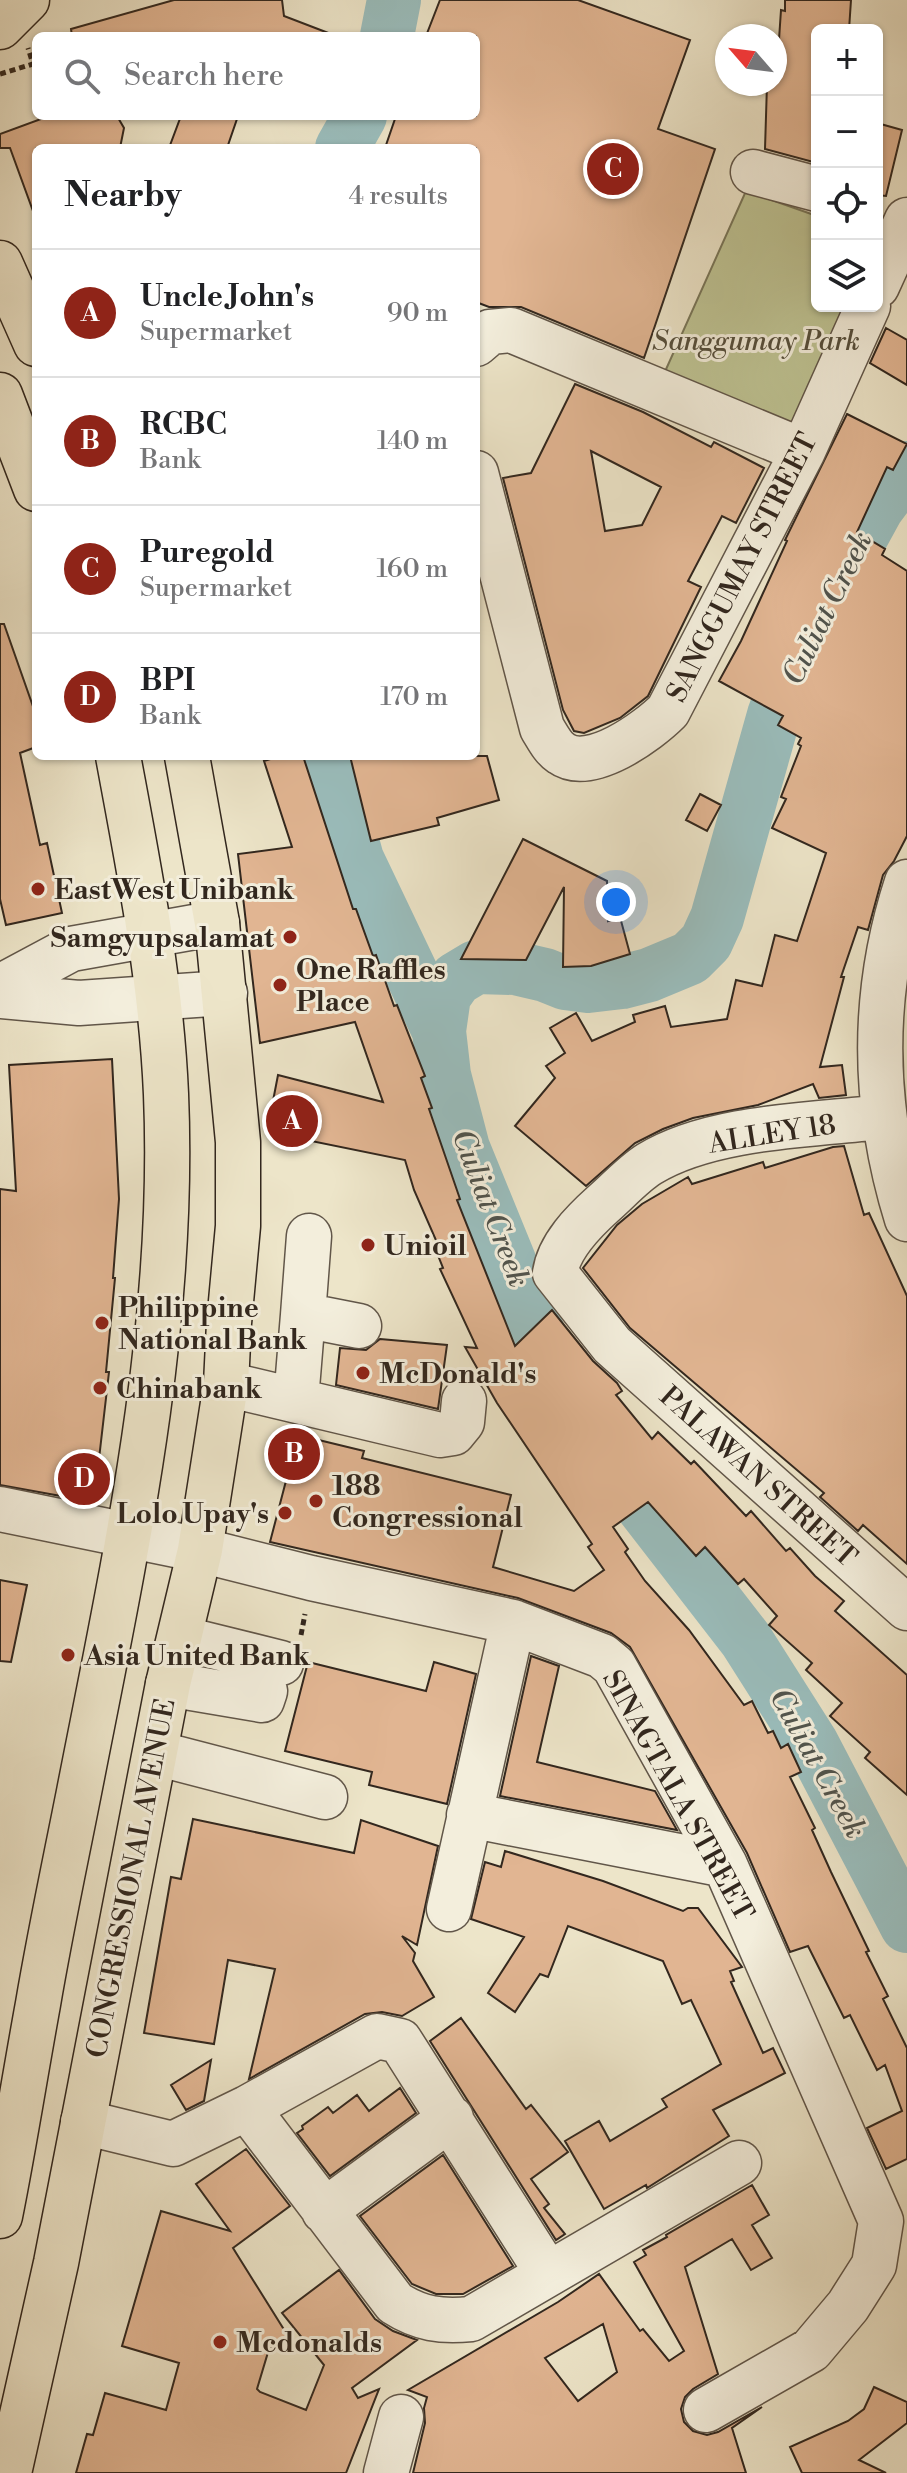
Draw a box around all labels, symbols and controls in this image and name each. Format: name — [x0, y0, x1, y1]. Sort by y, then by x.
north arrow — [715, 24, 787, 96]
map controls — [811, 24, 883, 312]
button: + — [811, 24, 883, 96]
search box — [32, 32, 480, 120]
icon: search — [60, 54, 104, 98]
text: Search here — [124, 57, 284, 95]
button: − — [811, 96, 883, 168]
pin: C — [587, 139, 639, 199]
button: locate — [811, 168, 883, 240]
text: Nearby — [64, 175, 182, 217]
text: 4 results — [349, 180, 448, 212]
button: layers — [811, 240, 883, 312]
text: Uncle John's — [140, 278, 314, 316]
text: A — [81, 297, 99, 329]
text: 90 m — [387, 297, 448, 329]
text: Supermarket — [140, 316, 292, 348]
park label: Sanggumay Park — [652, 324, 860, 359]
text: RCBC — [140, 406, 227, 444]
text: B — [80, 425, 100, 457]
text: 140 m — [377, 425, 448, 457]
street label: SANGGUMAY STREET — [659, 427, 825, 708]
text: Bank — [140, 444, 201, 476]
water label: Culiat Creek — [774, 525, 881, 691]
text: Puregold — [140, 534, 274, 572]
text: C — [81, 553, 99, 585]
text: 160 m — [377, 553, 448, 585]
text: Supermarket — [140, 572, 292, 604]
text: BPI — [140, 662, 195, 700]
text: D — [80, 681, 100, 713]
text: 170 m — [380, 681, 448, 713]
text: Bank — [140, 700, 201, 732]
place label: EastWest Unibank — [54, 873, 295, 908]
marker: EastWest Unibank — [29, 880, 47, 898]
your location — [596, 882, 636, 922]
place label: Samgyupsalamat — [51, 921, 275, 956]
marker: Samgyupsalamat — [281, 928, 299, 946]
place label: One Raffles Place — [296, 953, 446, 1020]
marker: One Raffles Place — [271, 976, 289, 994]
pin: A — [266, 1091, 318, 1151]
street label: ALLEY 18 — [705, 1107, 838, 1162]
water label: Culiat Creek — [443, 1124, 538, 1293]
place label: Unioil — [384, 1229, 466, 1264]
marker: Unioil — [359, 1236, 377, 1254]
place label: Philippine National Bank — [118, 1291, 308, 1358]
marker: Philippine National Bank — [93, 1314, 111, 1332]
place label: McDonald's — [379, 1357, 536, 1392]
marker: McDonald's — [354, 1364, 372, 1382]
place label: Chinabank — [116, 1372, 262, 1407]
marker: Chinabank — [91, 1379, 109, 1397]
street label: PALAWAN STREET — [652, 1379, 864, 1575]
pin: B — [268, 1424, 320, 1484]
pin: D — [58, 1449, 110, 1509]
place label: 188 Congressional — [332, 1469, 523, 1536]
marker: 188 Congressional — [307, 1492, 325, 1510]
place label: Lolo Upay's — [116, 1497, 269, 1532]
marker: Lolo Upay's — [276, 1504, 294, 1522]
place label: Asia United Bank — [83, 1639, 311, 1674]
marker: Asia United Bank — [59, 1646, 77, 1664]
street label: SINAGTALA STREET — [594, 1664, 761, 1927]
water label: Culiat Creek — [760, 1682, 874, 1845]
street label: CONGRESSIONAL AVENUE — [79, 1696, 184, 2061]
place label: Mcdonalds — [236, 2326, 382, 2361]
marker: Mcdonalds — [211, 2333, 229, 2351]

